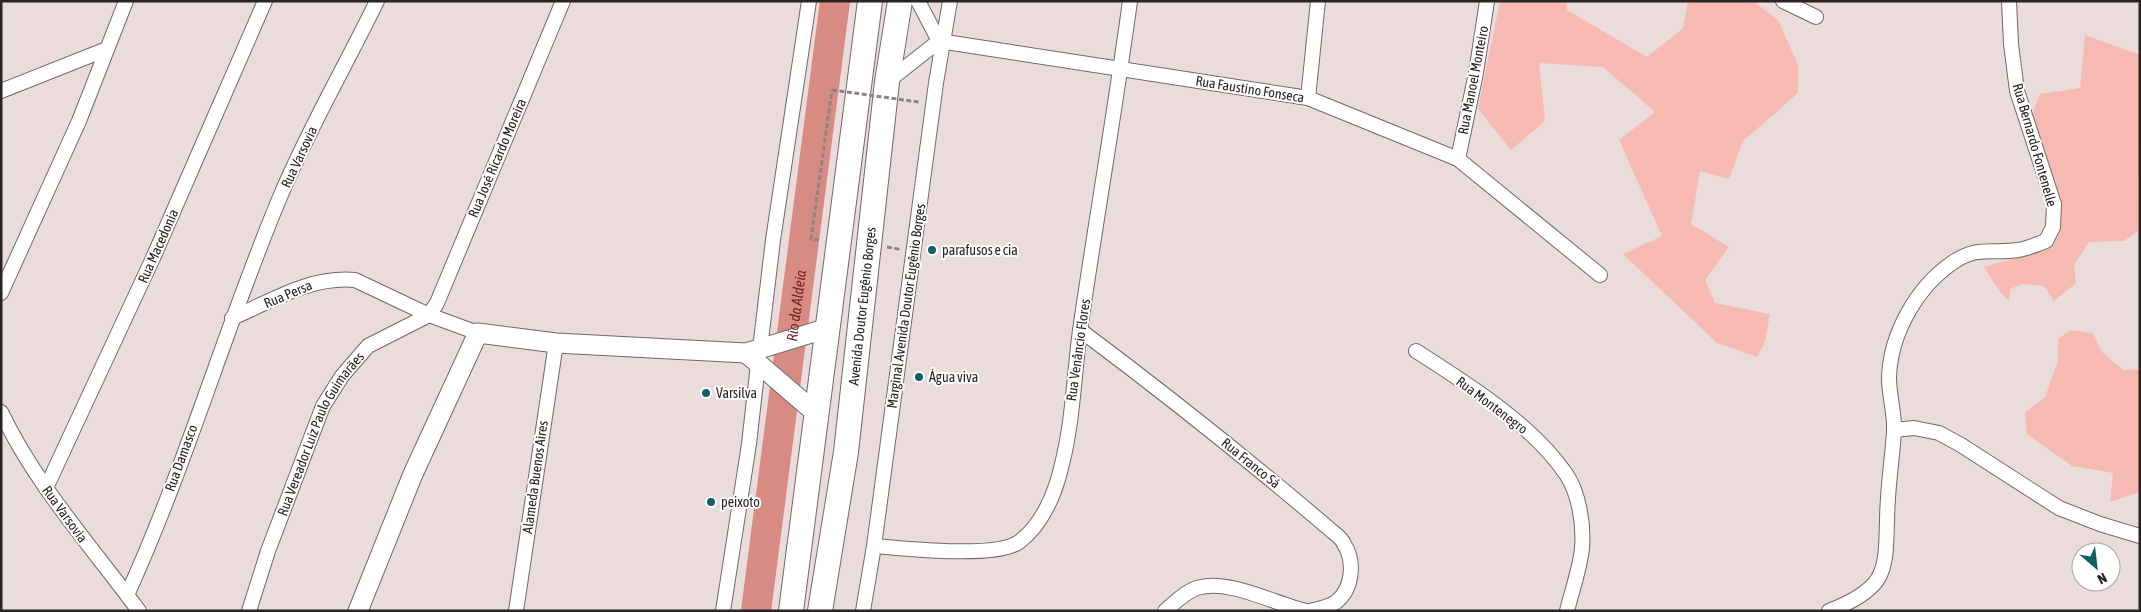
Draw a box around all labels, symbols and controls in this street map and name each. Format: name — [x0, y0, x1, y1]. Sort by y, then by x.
street label: Rua Manoel Monteiro — [1455, 24, 1491, 136]
street label: Rua Faustino Fonseca — [1194, 72, 1306, 106]
street label: Rua Bernardo Fontenelle — [2010, 81, 2060, 209]
street label: Rua José Ricardo Moreira — [465, 96, 529, 220]
street label: Rua Varsovia — [278, 124, 320, 190]
street label: Marginal Avenida Doutor Eugênio Borges — [884, 202, 928, 409]
street label: Rua Macedonia — [135, 207, 181, 285]
street label: Avenida Doutor Eugênio Borges — [845, 226, 879, 386]
place label: parafusos e cia — [942, 242, 1018, 258]
marker: parafusos e cia — [926, 244, 938, 256]
water label: Rio da Aldeia — [783, 269, 809, 342]
street label: Rua Persa — [261, 277, 315, 311]
street label: Rua Venâncio Flores — [1063, 298, 1093, 402]
street label: Rua Vereador Luiz Paulo Guimarães — [274, 349, 367, 518]
place label: Água viva — [929, 369, 978, 385]
marker: Água viva — [913, 371, 925, 383]
street label: Rua Montenegro — [1453, 373, 1531, 437]
place label: Varsilva — [716, 385, 757, 401]
marker: Varsilva — [700, 387, 712, 399]
street label: Alameda Buenos Aires — [519, 419, 551, 535]
street label: Rua Damasco — [162, 422, 200, 494]
street label: Rua Franco Sá — [1218, 435, 1284, 491]
street label: Rua Varsovia — [39, 483, 91, 545]
place label: peixoto — [721, 494, 760, 510]
marker: peixoto — [705, 496, 717, 508]
north arrow — [2071, 542, 2121, 592]
text: N — [2095, 569, 2110, 587]

